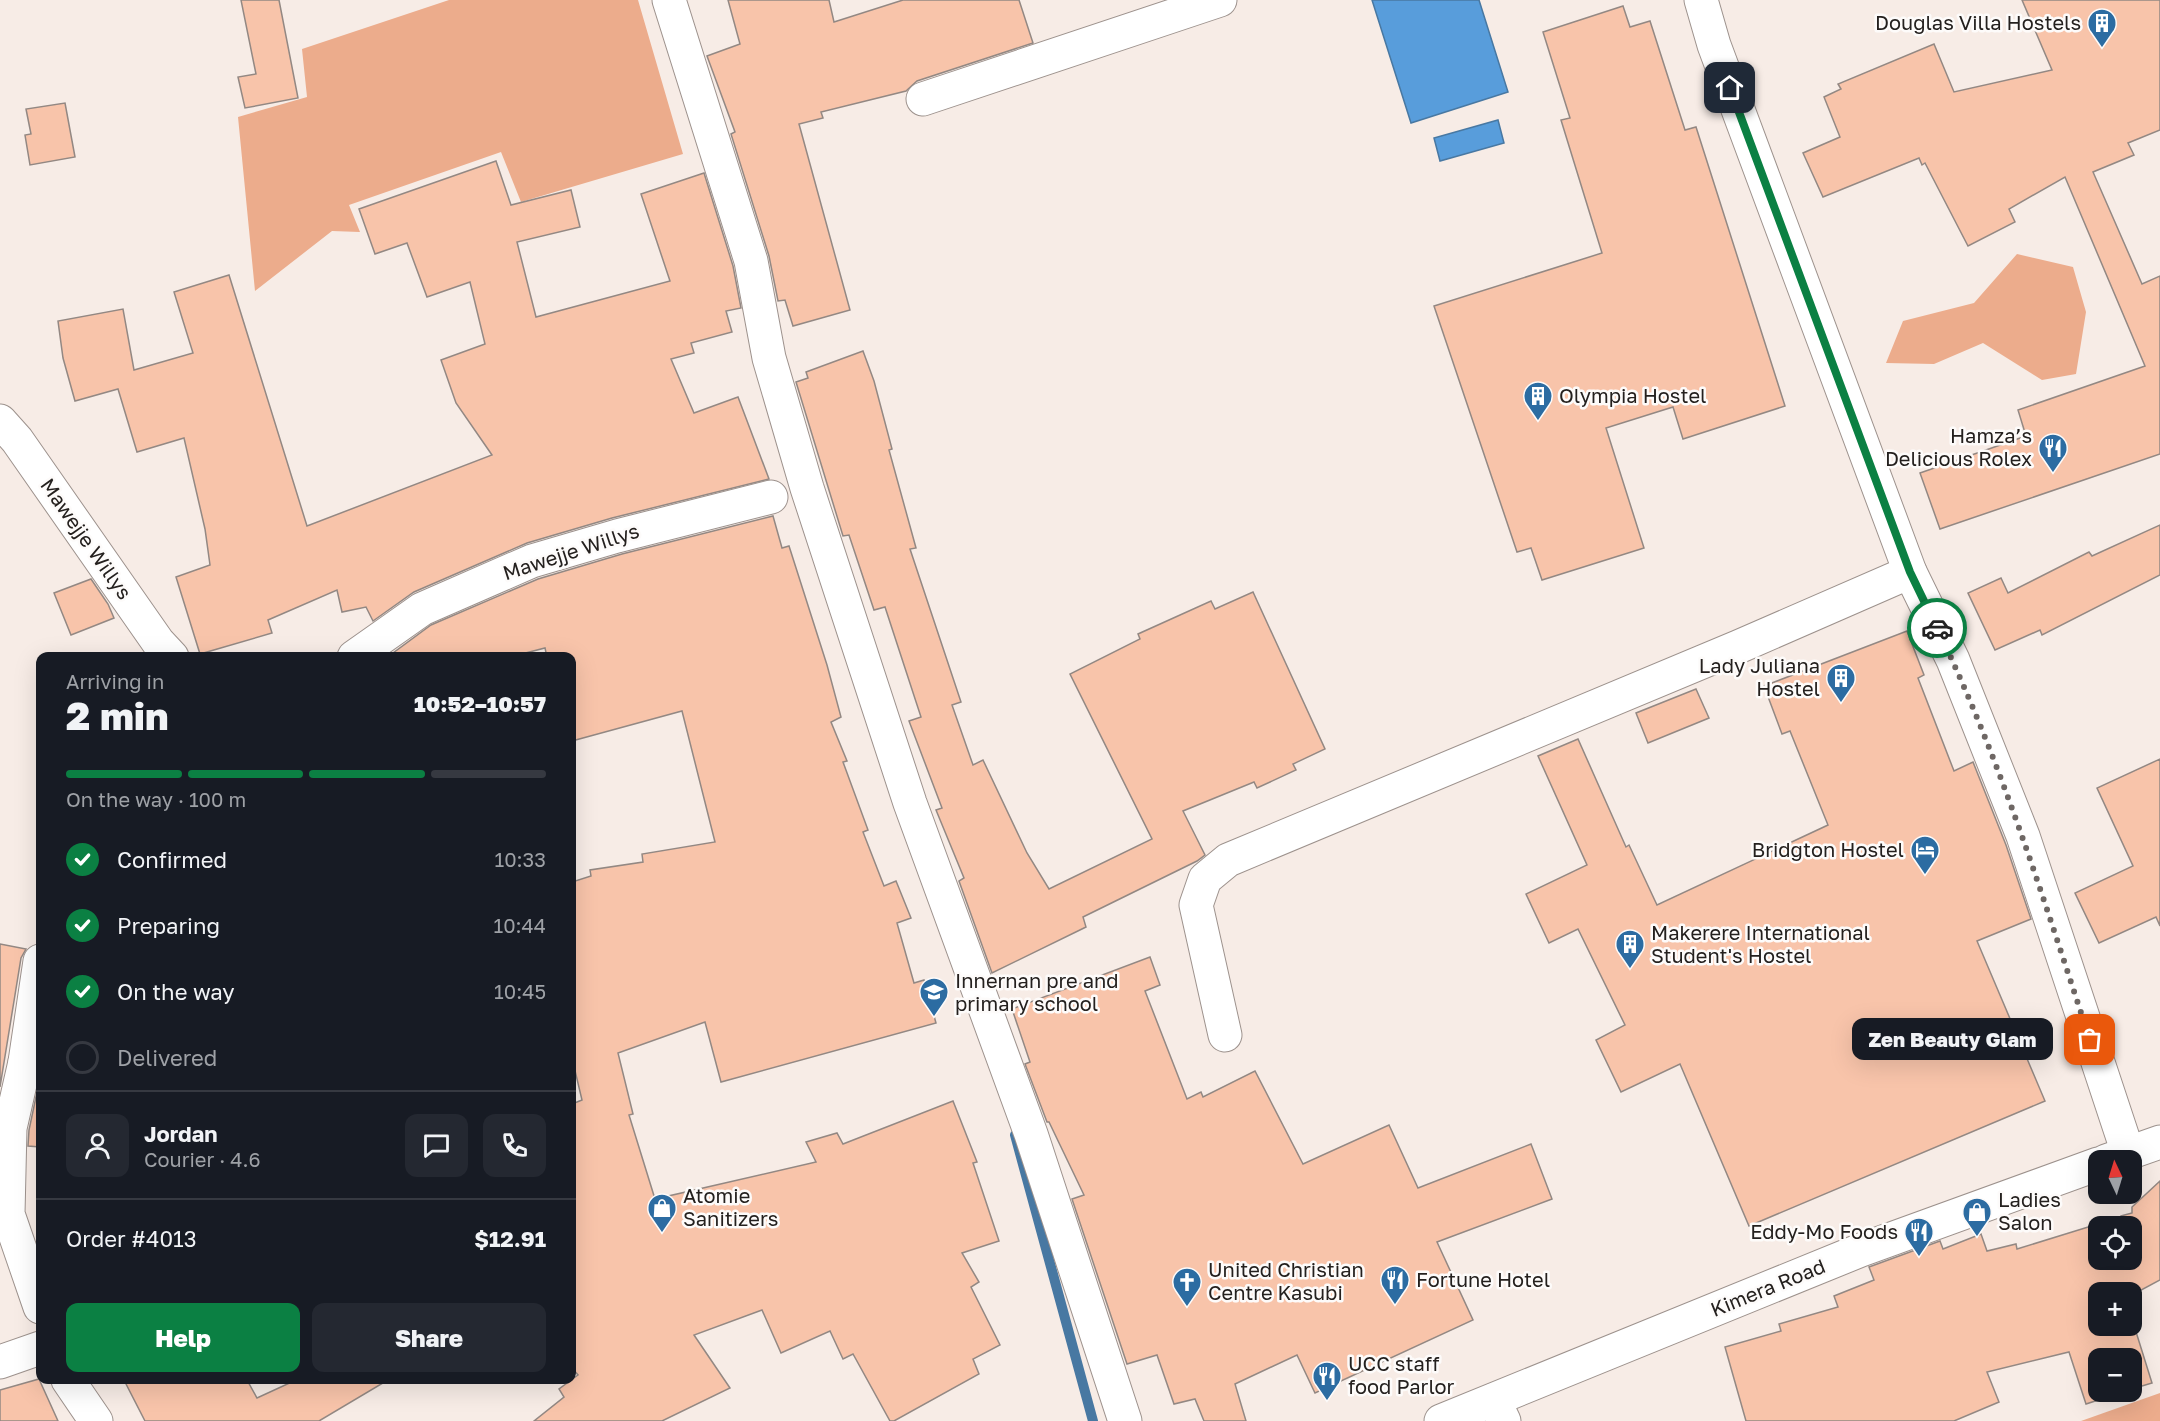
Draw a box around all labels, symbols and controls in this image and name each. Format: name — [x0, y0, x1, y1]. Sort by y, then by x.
building icon: Douglas Villa Hostels — [2086, 7, 2118, 49]
place label: Douglas Villa Hostels — [1875, 10, 2081, 34]
pin — [1704, 62, 1755, 113]
icon: home — [1713, 71, 1746, 104]
building icon: Olympia Hostel — [1522, 380, 1554, 422]
place label: Olympia Hostel — [1559, 383, 1706, 407]
place label: Hamza’s Delicious Rolex — [1885, 423, 2032, 470]
restaurant icon: Hamza’s Delicious Rolex — [2037, 432, 2069, 474]
street label: Mawejje Willys — [36, 473, 137, 603]
street label: Mawejje Willys — [499, 518, 642, 584]
courier — [1907, 598, 1967, 658]
icon: car — [1921, 612, 1954, 645]
place label: Lady Juliana Hostel — [1699, 653, 1820, 700]
building icon: Lady Juliana Hostel — [1825, 662, 1857, 704]
text: Arriving in — [66, 669, 164, 693]
text: 10:52–10:57 — [414, 690, 546, 717]
text: 2 min — [66, 692, 169, 739]
text: On the way · 100 m — [66, 787, 246, 811]
hotel icon: Bridgton Hostel — [1909, 834, 1941, 876]
place label: Bridgton Hostel — [1752, 837, 1904, 861]
icon: check — [66, 843, 99, 876]
text: Confirmed — [117, 846, 227, 873]
text: 10:33 — [495, 847, 546, 871]
icon: check — [66, 909, 99, 942]
text: Preparing — [117, 912, 220, 939]
text: 10:44 — [494, 913, 546, 937]
place label: Makerere International Student's Hostel — [1651, 920, 1870, 967]
building icon: Makerere International Student's Hostel — [1614, 928, 1646, 970]
place label: Innernan pre and primary school — [955, 968, 1119, 1015]
icon: check — [66, 975, 99, 1008]
school or university icon: Innernan pre and primary school — [918, 976, 950, 1018]
text: On the way — [117, 978, 235, 1005]
text: 10:45 — [494, 979, 546, 1003]
pin — [2064, 1014, 2115, 1065]
callout: Zen Beauty Glam — [1853, 1019, 2054, 1061]
icon: bag — [2073, 1023, 2106, 1056]
text: Zen Beauty Glam — [1869, 1027, 2036, 1051]
text: Delivered — [117, 1044, 217, 1071]
button: person — [66, 1114, 129, 1177]
button: chat — [405, 1114, 468, 1177]
button: phone — [483, 1114, 546, 1177]
text: Jordan — [144, 1120, 218, 1147]
text: Courier · 4.6 — [144, 1147, 261, 1171]
north arrow — [2088, 1150, 2142, 1204]
map controls — [2088, 1150, 2142, 1402]
place label: Atomie Sanitizers — [683, 1183, 778, 1230]
place label: Ladies Salon — [1998, 1187, 2061, 1234]
shop icon: Atomie Sanitizers — [646, 1192, 678, 1234]
shop icon: Ladies Salon — [1961, 1196, 1993, 1238]
restaurant icon: Eddy-Mo Foods — [1903, 1216, 1935, 1258]
button: locate — [2088, 1216, 2142, 1270]
place label: Eddy-Mo Foods — [1750, 1219, 1898, 1243]
text: Order #4013 — [66, 1225, 197, 1252]
text: $12.91 — [474, 1225, 546, 1252]
street label: Kimera Road — [1707, 1253, 1828, 1321]
place label: United Christian Centre Kasubi — [1208, 1257, 1364, 1304]
restaurant icon: Fortune Hotel — [1379, 1264, 1411, 1306]
church icon: United Christian Centre Kasubi — [1171, 1266, 1203, 1308]
place label: Fortune Hotel — [1416, 1267, 1550, 1291]
button: + — [2088, 1282, 2142, 1336]
button: Help — [66, 1303, 300, 1372]
button: Share — [312, 1303, 546, 1372]
button: − — [2088, 1348, 2142, 1402]
place label: UCC staff food Parlor — [1348, 1351, 1455, 1398]
restaurant icon: UCC staff food Parlor — [1311, 1360, 1343, 1402]

